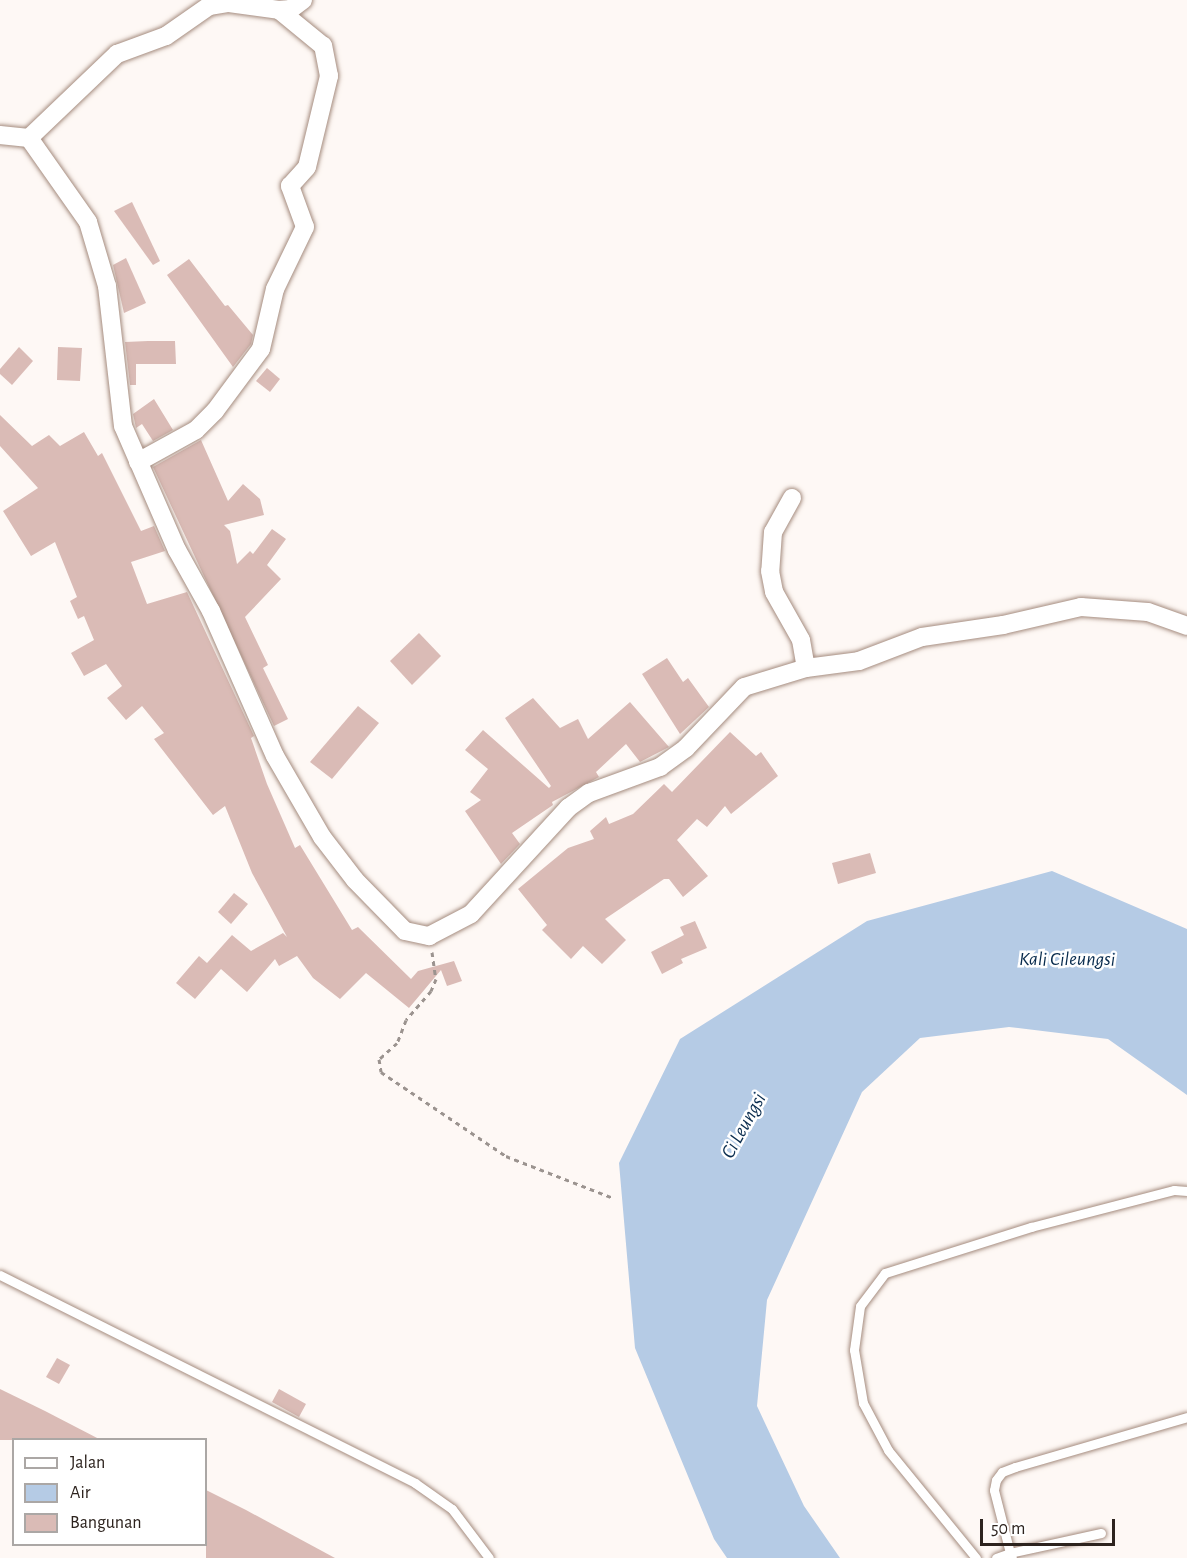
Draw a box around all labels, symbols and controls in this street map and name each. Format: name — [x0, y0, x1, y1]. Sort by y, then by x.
water label: Kali Cileungsi — [1019, 947, 1115, 971]
water label: Ci Leungsi — [716, 1089, 772, 1163]
legend — [12, 1438, 207, 1546]
text: Jalan — [70, 1454, 105, 1472]
text: Air — [70, 1484, 91, 1502]
scale bar — [983, 1507, 1118, 1545]
text: Bangunan — [70, 1514, 142, 1532]
text: 50 m — [991, 1520, 1025, 1538]

